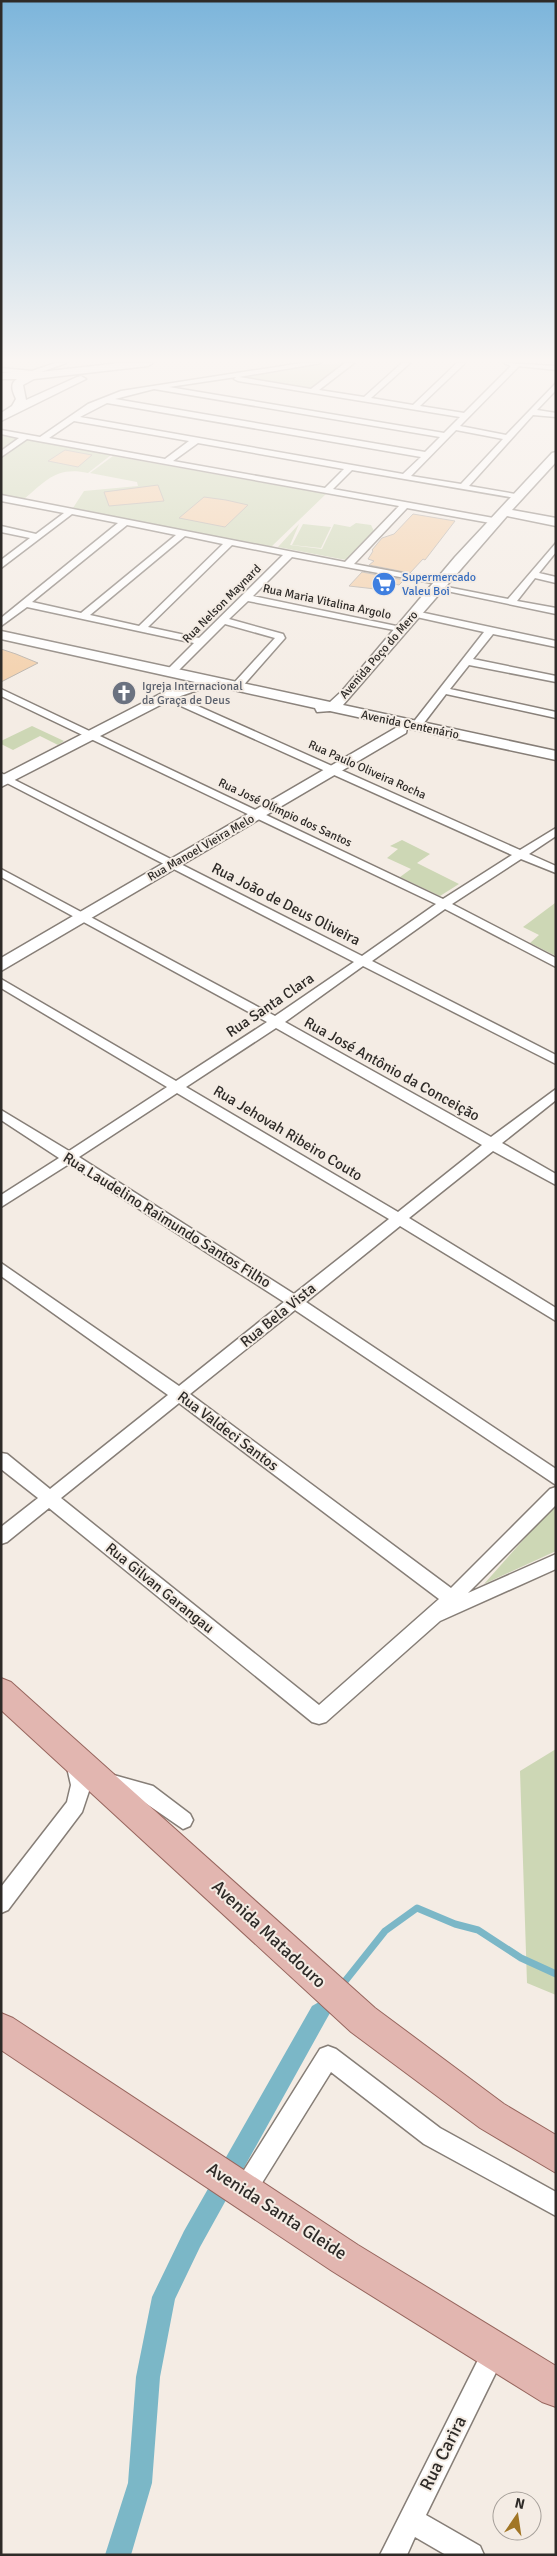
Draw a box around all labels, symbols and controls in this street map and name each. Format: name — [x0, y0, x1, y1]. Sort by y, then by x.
street label: Rua Nelson Maynard — [180, 562, 264, 646]
place label: Supermercado Valeu Boi — [402, 570, 476, 599]
supermarket icon: Supermercado Valeu Boi — [371, 571, 397, 597]
street label: Rua Maria Vitalina Argolo — [261, 581, 393, 623]
street label: Avenida Poço do Mero — [337, 608, 421, 702]
place label: Igreja Internacional da Graça de Deus — [142, 679, 243, 708]
church icon: Igreja Internacional da Graça de Deus — [111, 680, 137, 706]
street label: Avenida Centenário — [360, 707, 460, 743]
street label: Rua Paulo Oliveira Rocha — [306, 737, 428, 803]
street label: Rua José Olímpio dos Santos — [216, 775, 354, 851]
street label: Rua Manoel Vieira Melo — [145, 811, 257, 885]
street label: Rua João de Deus Oliveira — [209, 859, 363, 949]
street label: Rua Santa Clara — [223, 969, 317, 1041]
street label: Rua José Antônio da Conceição — [301, 1013, 483, 1125]
street label: Rua Jehovah Ribeiro Couto — [210, 1081, 366, 1185]
street label: Rua Laudelino Raimundo Santos Filho — [60, 1148, 274, 1292]
street label: Rua Bela Vista — [237, 1279, 319, 1351]
street label: Rua Valdeci Santos — [174, 1387, 282, 1475]
street label: Rua Gilvan Garangau — [102, 1539, 218, 1637]
street label: Avenida Matadouro — [207, 1875, 331, 1993]
street label: Avenida Santa Gleide — [203, 2158, 351, 2264]
street label: Rua Carira — [415, 2412, 471, 2494]
north arrow — [492, 2491, 542, 2541]
text: N — [513, 2494, 526, 2513]

